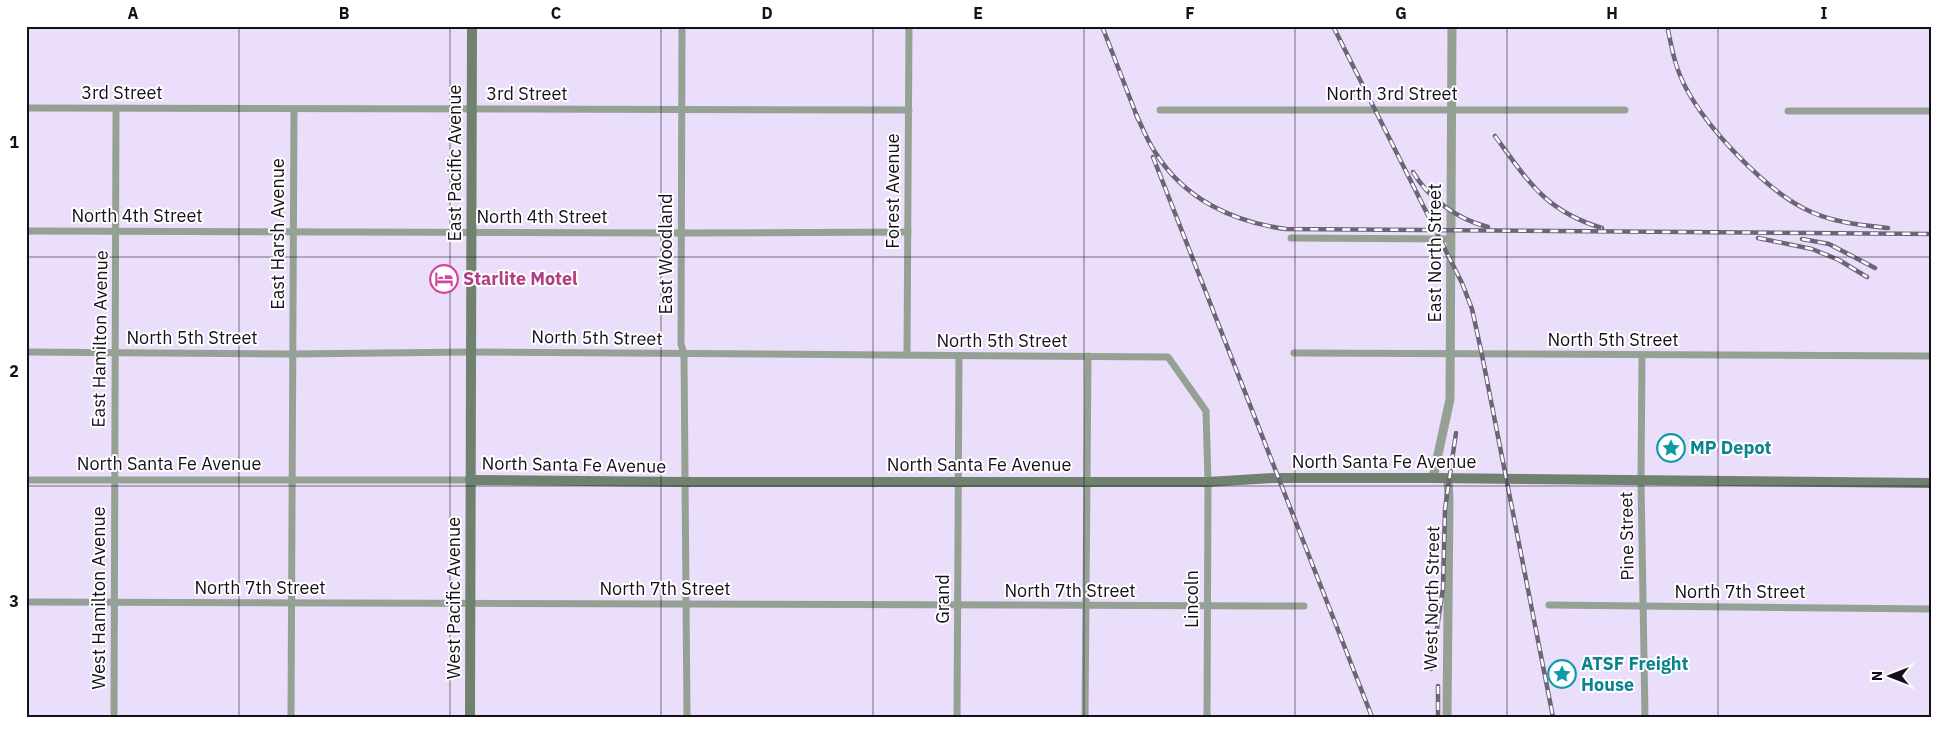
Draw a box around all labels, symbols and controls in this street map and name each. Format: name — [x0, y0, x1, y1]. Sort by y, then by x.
text: A — [128, 3, 139, 23]
text: B — [339, 3, 350, 23]
text: C — [551, 3, 561, 23]
text: D — [761, 3, 773, 23]
text: E — [973, 3, 983, 23]
text: F — [1185, 3, 1195, 23]
text: G — [1395, 3, 1407, 23]
text: H — [1606, 3, 1618, 23]
text: I — [1821, 3, 1828, 23]
street label: 3rd Street — [81, 81, 163, 104]
street label: 3rd Street — [486, 82, 568, 105]
street label: North 3rd Street — [1326, 82, 1458, 105]
street label: East Pacific Avenue — [443, 84, 466, 241]
text: 1 — [9, 132, 19, 152]
street label: Forest Avenue — [881, 133, 904, 249]
street label: East Harsh Avenue — [266, 158, 289, 310]
street label: East North Street — [1423, 184, 1446, 322]
street label: East Woodland — [654, 194, 677, 314]
street label: North 4th Street — [71, 204, 203, 227]
street label: North 4th Street — [476, 205, 608, 228]
street label: East Hamilton Avenue — [86, 250, 113, 428]
hotel icon: Starlite Motel — [429, 264, 459, 294]
place label: Starlite Motel — [463, 267, 578, 290]
street label: North 5th Street — [531, 325, 663, 350]
street label: North 5th Street — [126, 326, 258, 349]
street label: North 5th Street — [1547, 328, 1679, 351]
street label: North 5th Street — [936, 329, 1068, 352]
text: 2 — [9, 361, 19, 381]
place icon: MP Depot — [1656, 433, 1686, 463]
place label: MP Depot — [1690, 436, 1771, 459]
street label: North Santa Fe Avenue — [1292, 450, 1476, 473]
street label: North Santa Fe Avenue — [482, 451, 667, 478]
street label: North Santa Fe Avenue — [77, 452, 261, 475]
street label: North Santa Fe Avenue — [887, 453, 1071, 476]
street label: Pine Street — [1614, 491, 1639, 581]
street label: West Hamilton Avenue — [87, 506, 110, 690]
street label: West Pacific Avenue — [442, 517, 465, 679]
street label: West North Street — [1419, 526, 1444, 670]
street label: Lincoln — [1180, 570, 1203, 628]
street label: Grand — [931, 574, 954, 624]
street label: North 7th Street — [194, 576, 326, 599]
street label: North 7th Street — [599, 577, 731, 600]
street label: North 7th Street — [1004, 579, 1136, 602]
street label: North 7th Street — [1674, 580, 1806, 603]
text: 3 — [9, 591, 19, 611]
north arrow — [1864, 650, 1914, 700]
place label: ATSF Freight House — [1581, 652, 1689, 696]
place icon: ATSF Freight House — [1547, 659, 1577, 689]
text: N — [1868, 671, 1886, 681]

